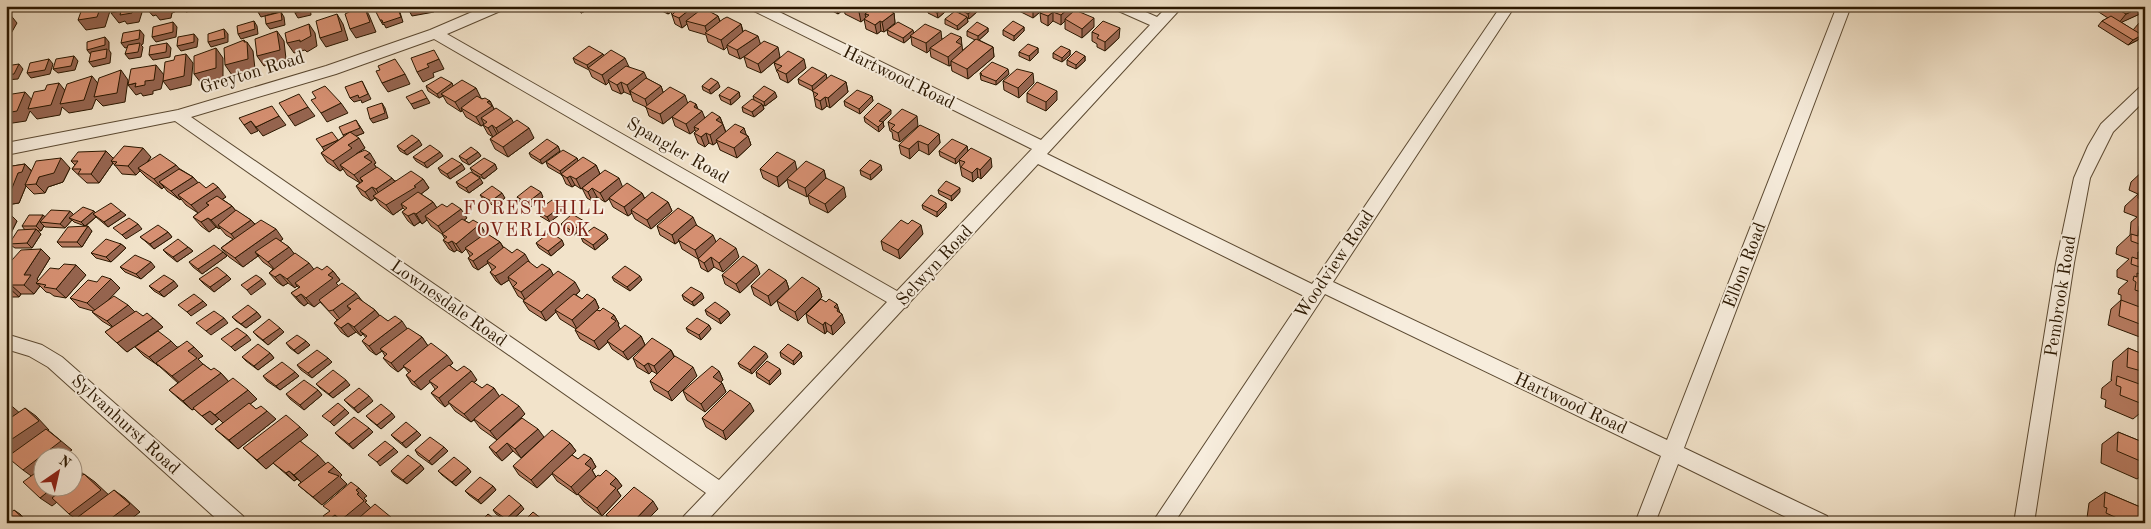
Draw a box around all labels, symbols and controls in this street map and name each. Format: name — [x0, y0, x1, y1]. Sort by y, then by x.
street label: Hartwood Road — [840, 43, 957, 113]
street label: Greyton Road — [198, 49, 307, 97]
street label: Spangler Road — [623, 114, 732, 187]
district label: FOREST HILL OVERLOOK — [463, 200, 605, 241]
street label: Woodview Road — [1292, 207, 1378, 322]
street label: Elbon Road — [1720, 220, 1770, 311]
street label: Selwyn Road — [893, 222, 976, 309]
street label: Pembrook Road — [2042, 234, 2079, 358]
street label: Lownesdale Road — [387, 257, 510, 350]
street label: Hartwood Road — [1511, 370, 1630, 438]
street label: Sylvanhurst Road — [68, 371, 183, 478]
north arrow — [32, 446, 82, 496]
text: N — [56, 453, 73, 471]

